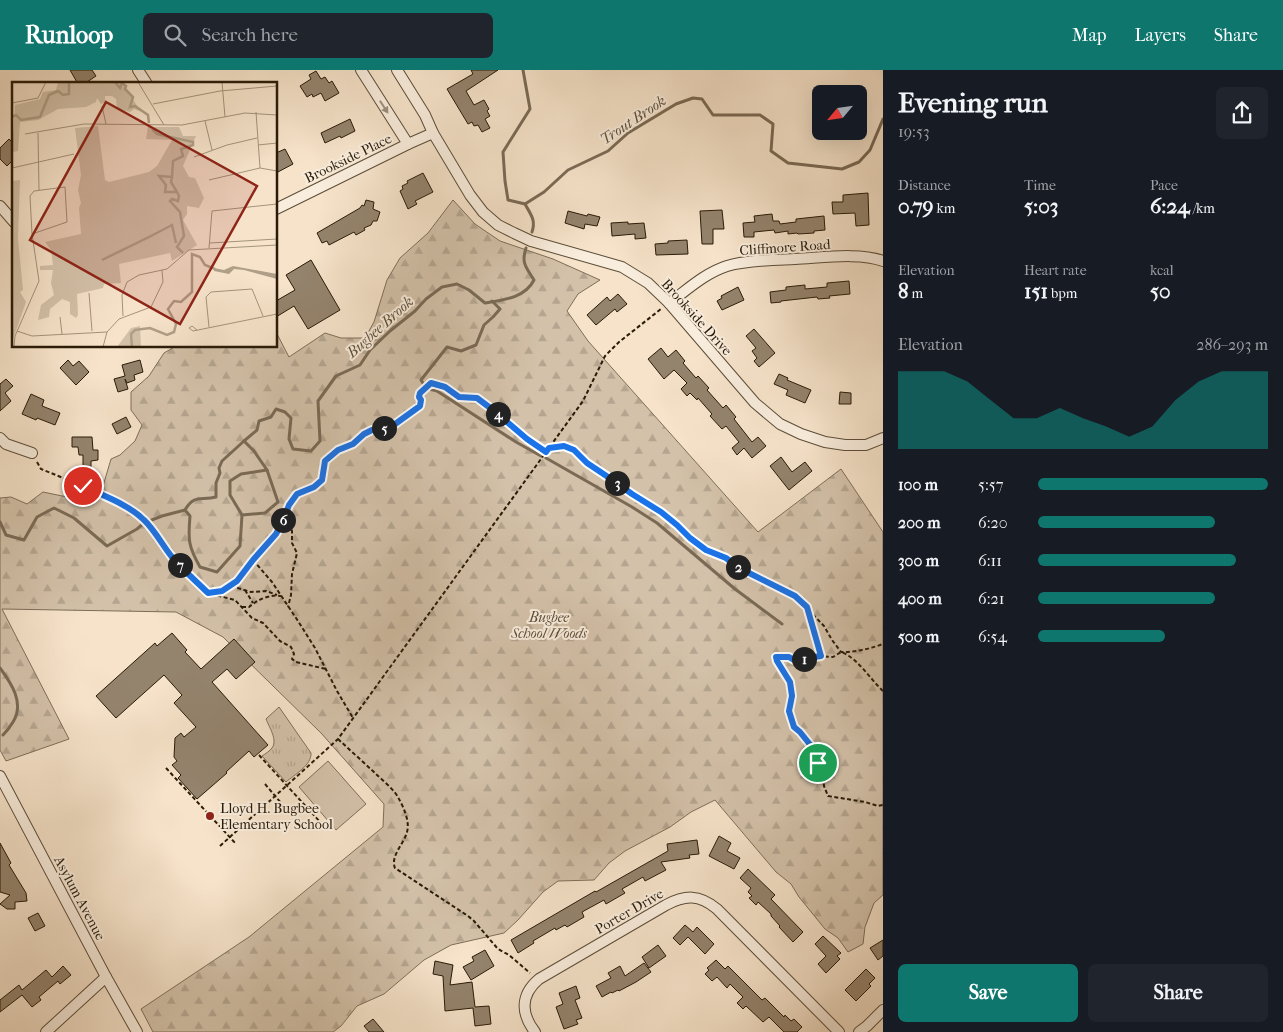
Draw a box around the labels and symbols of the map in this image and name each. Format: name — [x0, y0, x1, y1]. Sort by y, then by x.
inset map — [12, 82, 278, 348]
north arrow — [812, 85, 868, 140]
water label: Trout Brook — [597, 91, 669, 149]
one-way arrow — [380, 100, 389, 113]
street label: Brookside Place — [302, 130, 395, 187]
street label: Cliffmore Road — [739, 236, 832, 259]
street label: Brookside Drive — [658, 276, 736, 359]
water label: Bugbee Brook — [342, 292, 417, 362]
pin: 4 — [486, 402, 510, 426]
pin: 5 — [372, 416, 396, 440]
pin — [62, 465, 104, 507]
pin: 3 — [604, 470, 630, 496]
pin: 6 — [270, 508, 296, 532]
pin: 7 — [168, 552, 192, 578]
pin: 2 — [726, 554, 750, 580]
park label: Bugbee School Woods — [510, 609, 587, 642]
pin: 1 — [792, 646, 816, 672]
pin — [797, 742, 839, 784]
place label: Lloyd H. Bugbee Elementary School — [220, 800, 333, 833]
marker: Lloyd H. Bugbee Elementary School — [204, 810, 216, 822]
street label: Asylum Avenue — [50, 852, 109, 943]
street label: Porter Drive — [592, 885, 667, 938]

